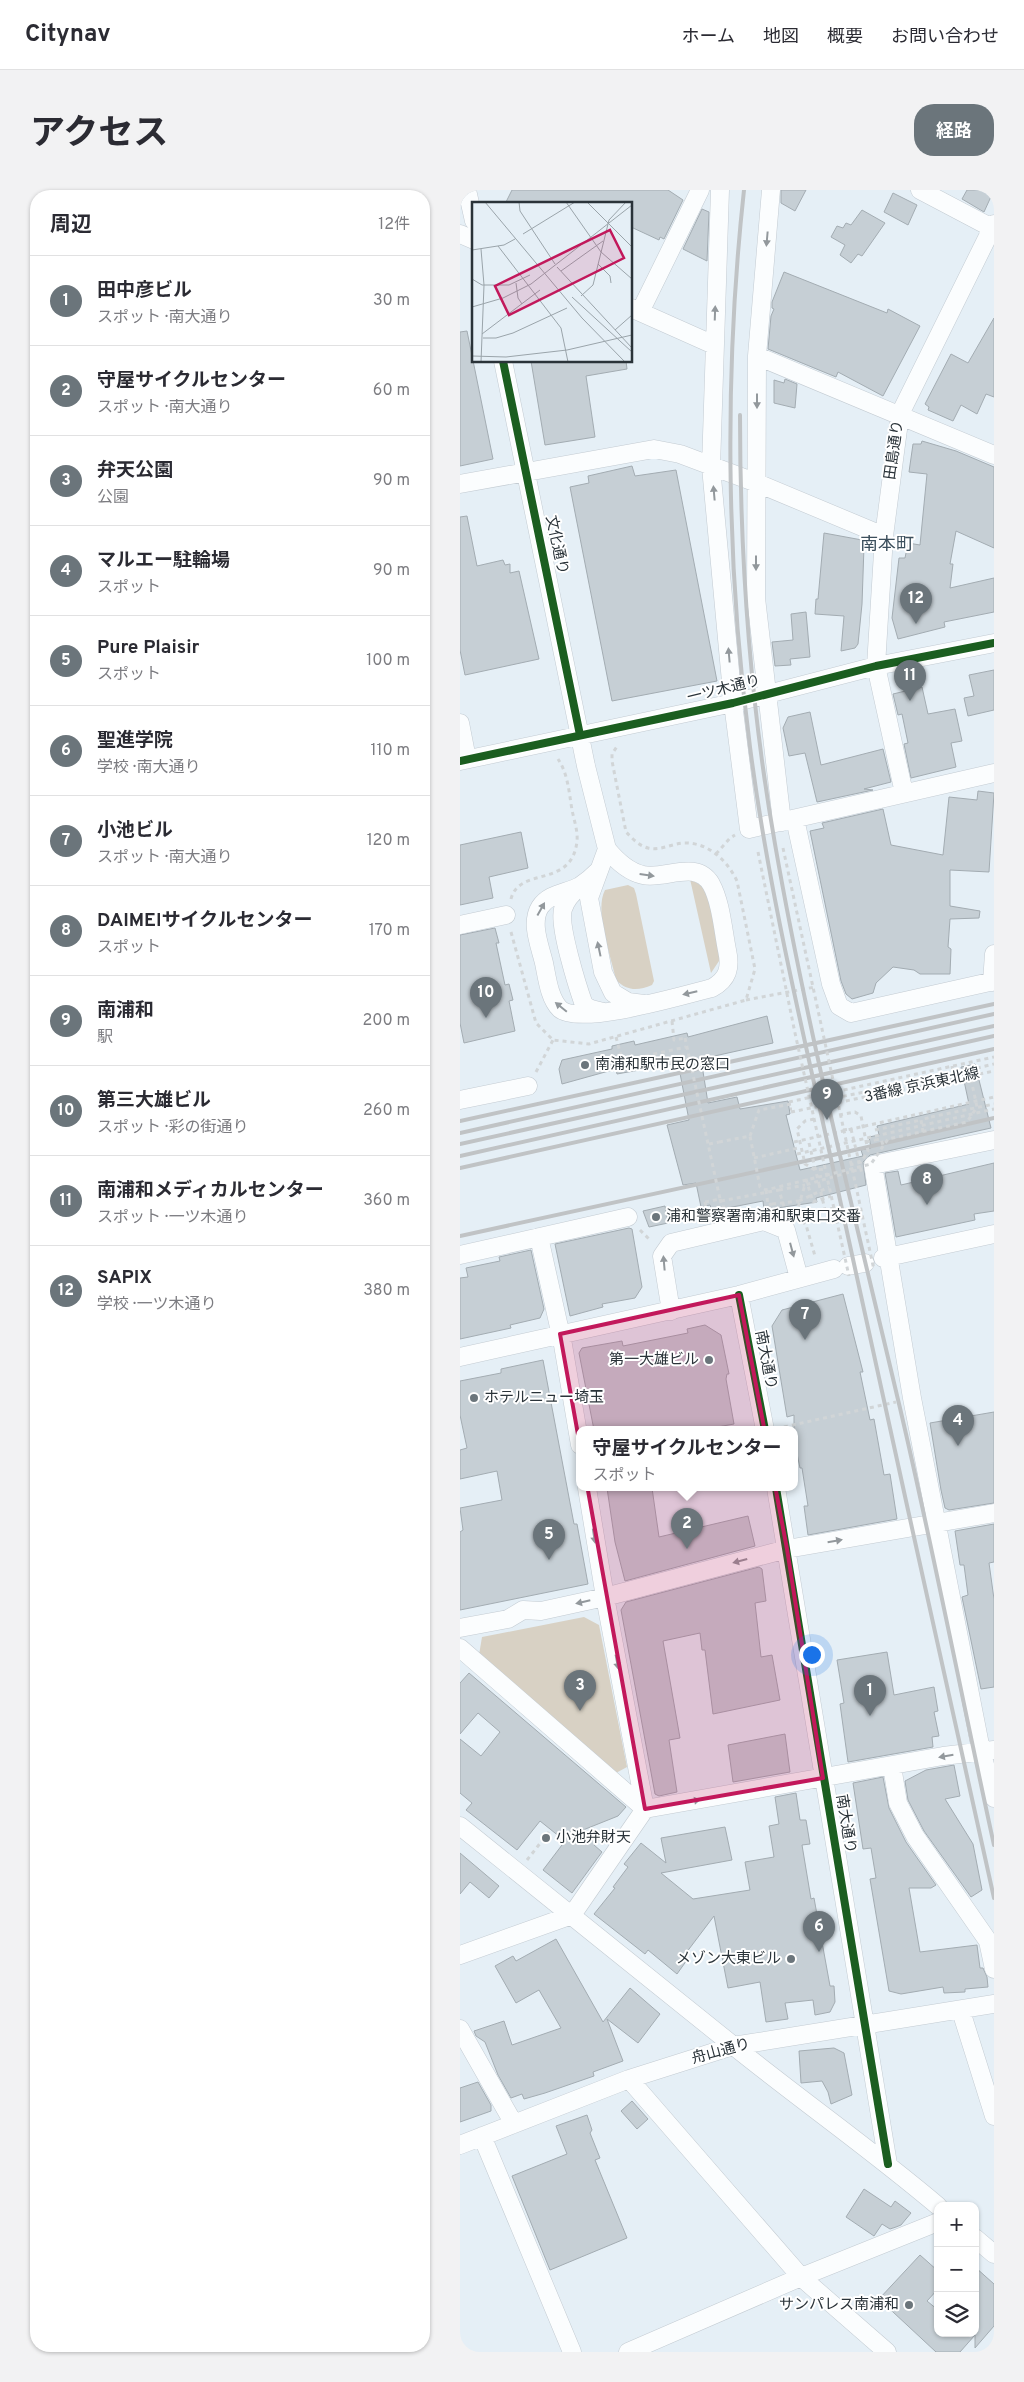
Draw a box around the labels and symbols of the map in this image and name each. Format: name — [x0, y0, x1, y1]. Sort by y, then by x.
inset map — [472, 202, 632, 362]
one-way arrow — [763, 231, 771, 247]
one-way arrow — [712, 305, 720, 321]
one-way arrow — [753, 393, 761, 409]
street label: 田島通り — [881, 419, 909, 481]
one-way arrow — [709, 485, 717, 501]
street label: 文化通り — [540, 514, 572, 576]
district label: 南本町 — [860, 534, 914, 557]
one-way arrow — [752, 555, 760, 571]
pin: 12 — [900, 583, 932, 624]
one-way arrow — [724, 646, 732, 662]
pin: 11 — [894, 660, 926, 701]
street label: 一ツ木通り — [685, 672, 763, 708]
one-way arrow — [639, 871, 655, 879]
one-way arrow — [537, 902, 545, 917]
one-way arrow — [595, 942, 603, 957]
pin: 10 — [470, 977, 502, 1018]
one-way arrow — [682, 989, 697, 997]
one-way arrow — [555, 1002, 568, 1013]
place label: 南浦和駅市民の窓口 — [595, 1055, 730, 1075]
marker: 南浦和駅市民の窓口 — [579, 1059, 591, 1071]
street label: 3番線 京浜東北線 — [862, 1064, 981, 1108]
pin: 9 — [811, 1079, 843, 1120]
pin: 8 — [911, 1164, 943, 1205]
place label: 浦和警察署南浦和駅東口交番 — [666, 1207, 861, 1227]
marker: 浦和警察署南浦和駅東口交番 — [650, 1211, 662, 1223]
one-way arrow — [788, 1242, 796, 1257]
one-way arrow — [660, 1255, 668, 1271]
pin: 7 — [789, 1299, 821, 1340]
street label: 南大通り — [750, 1329, 780, 1391]
place label: 第一大雄ビル — [609, 1351, 699, 1370]
marker: 第一大雄ビル — [703, 1354, 715, 1366]
place label: ホテルニュー埼玉 — [484, 1389, 604, 1408]
marker: ホテルニュー埼玉 — [468, 1392, 480, 1404]
pin: 4 — [942, 1405, 974, 1446]
pin: 2 — [671, 1508, 703, 1549]
pin: 5 — [533, 1519, 565, 1560]
one-way arrow — [591, 1528, 599, 1544]
one-way arrow — [828, 1536, 844, 1544]
one-way arrow — [732, 1558, 747, 1566]
one-way arrow — [575, 1598, 590, 1606]
your location — [799, 1642, 825, 1668]
one-way arrow — [613, 1655, 621, 1670]
pin: 3 — [564, 1670, 596, 1711]
pin: 1 — [854, 1675, 886, 1716]
one-way arrow — [937, 1753, 953, 1761]
street label: 南大通り — [831, 1793, 859, 1855]
one-way arrow — [685, 1796, 701, 1804]
place label: 小池弁財天 — [556, 1829, 631, 1848]
marker: 小池弁財天 — [540, 1832, 552, 1844]
pin: 6 — [803, 1911, 835, 1952]
place label: メゾン大東ビル — [676, 1950, 781, 1969]
marker: メゾン大東ビル — [785, 1953, 797, 1965]
street label: 舟山通り — [690, 2035, 752, 2069]
place label: サンパレス南浦和 — [779, 2295, 899, 2315]
marker: サンパレス南浦和 — [903, 2299, 915, 2311]

